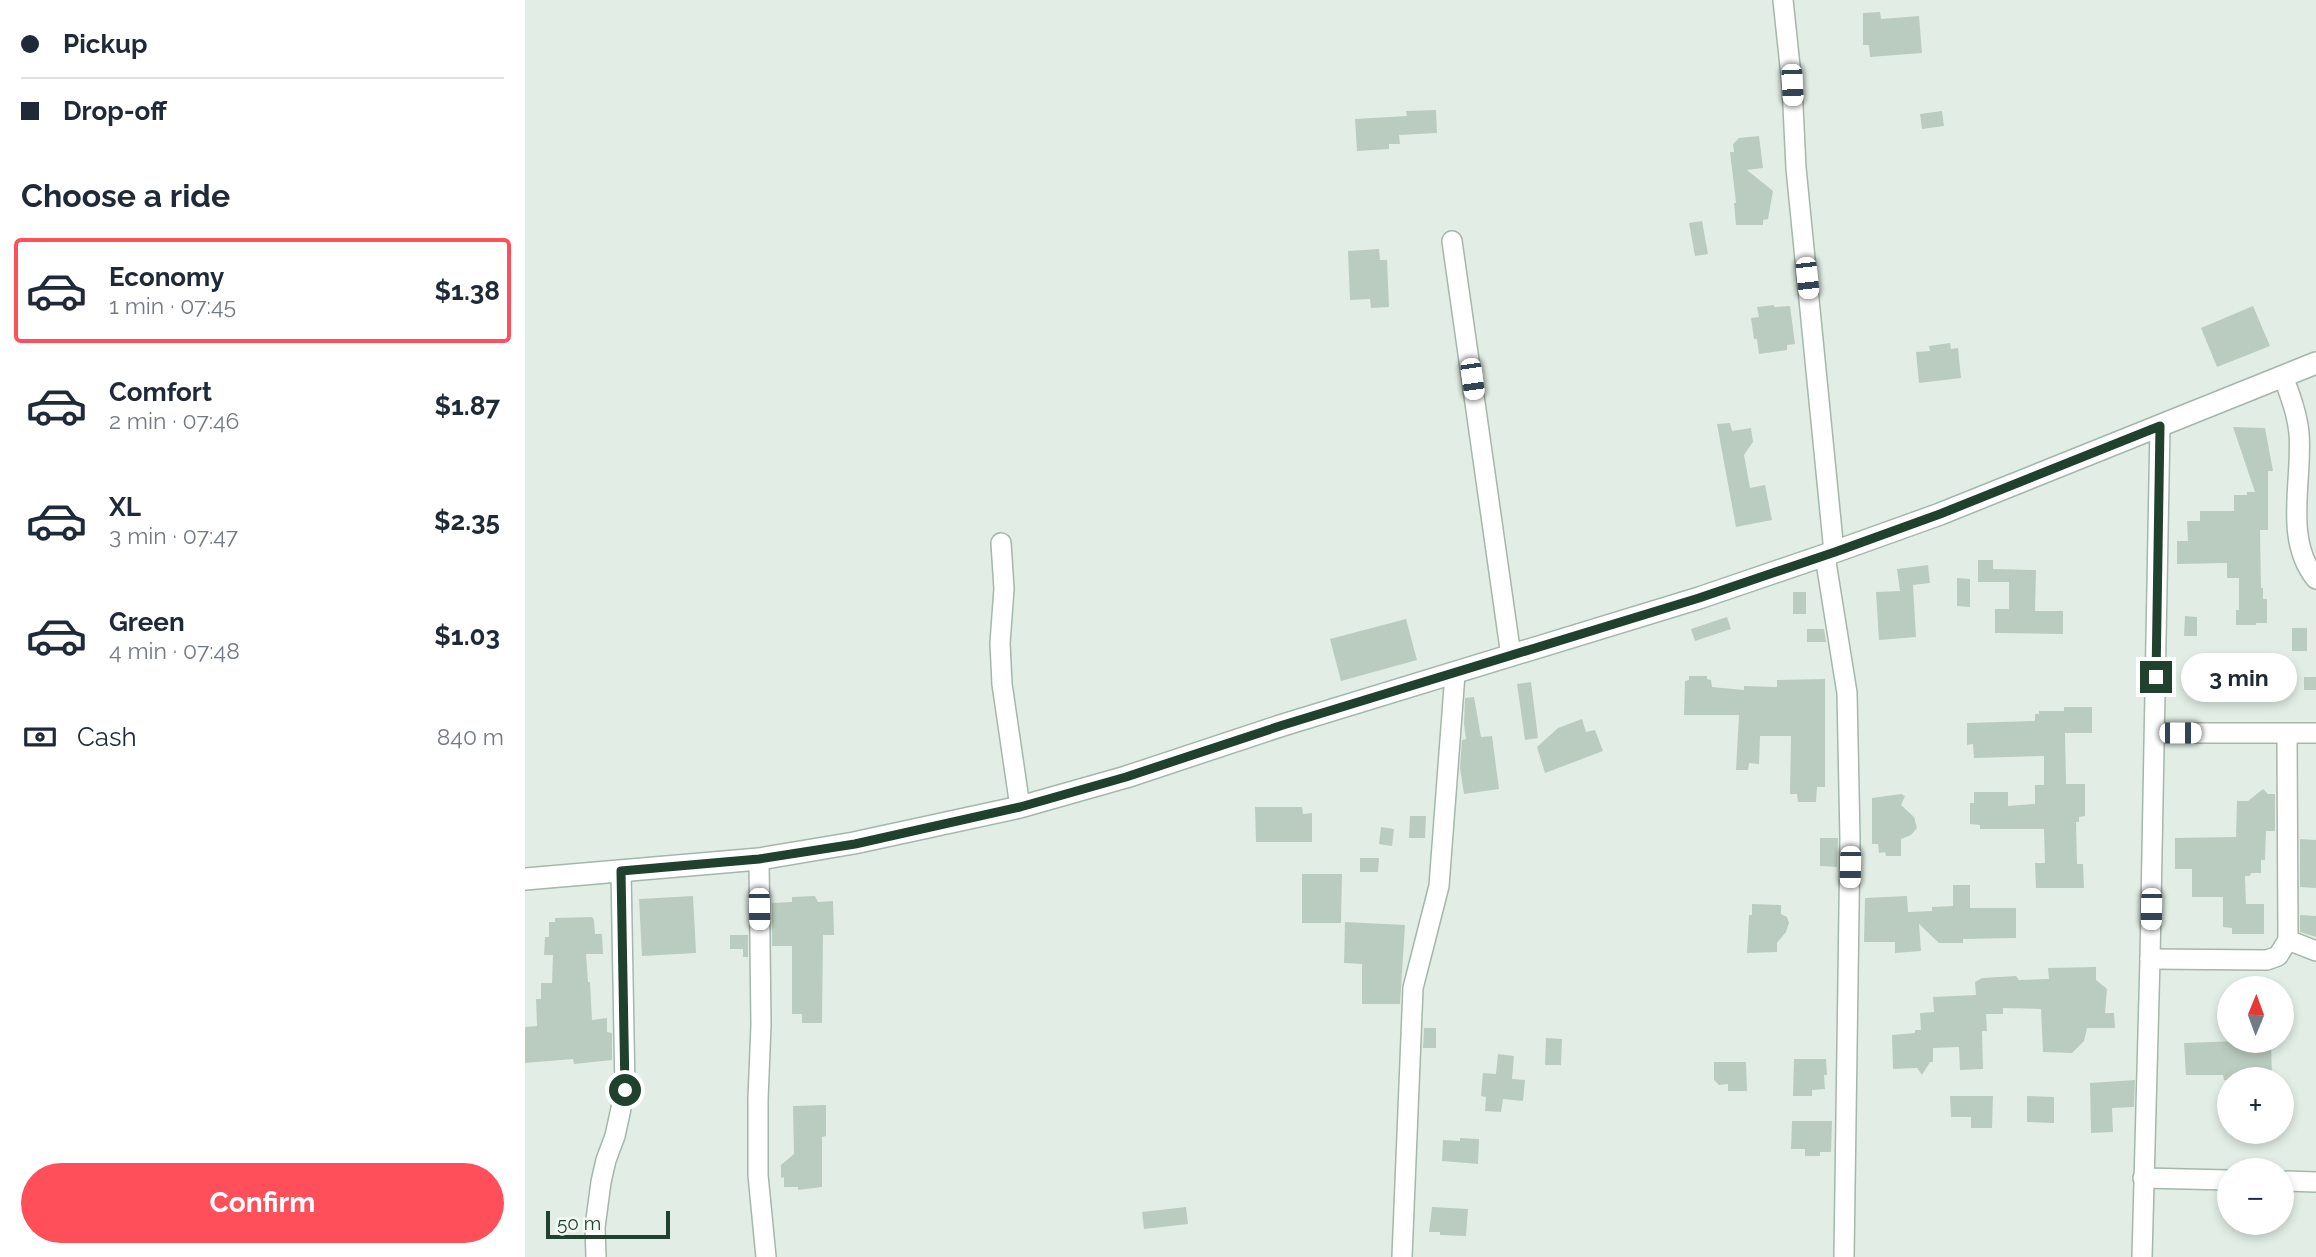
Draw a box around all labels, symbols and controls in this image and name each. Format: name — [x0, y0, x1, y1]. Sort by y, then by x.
text: Pickup — [63, 29, 148, 59]
car — [1781, 63, 1804, 107]
text: Drop-off — [63, 96, 167, 126]
text: Choose a ride — [21, 177, 230, 214]
car — [1795, 256, 1820, 300]
icon: car — [25, 259, 88, 322]
text: Economy — [109, 262, 224, 292]
text: $1.38 — [435, 276, 500, 306]
text: 1 min · 07:45 — [109, 292, 236, 319]
car — [1459, 357, 1486, 401]
icon: car — [25, 374, 88, 437]
text: Comfort — [109, 377, 212, 407]
text: $1.87 — [435, 391, 500, 421]
text: 2 min · 07:46 — [109, 407, 239, 434]
icon: car — [25, 489, 88, 552]
text: XL — [109, 492, 141, 522]
text: $2.35 — [434, 506, 500, 536]
text: 3 min · 07:47 — [109, 522, 238, 549]
icon: car — [25, 604, 88, 667]
text: Green — [109, 607, 185, 637]
text: $1.03 — [434, 621, 500, 651]
text: 4 min · 07:48 — [109, 637, 240, 664]
callout: 3 min — [2181, 652, 2296, 702]
route end — [2140, 661, 2172, 693]
text: 3 min — [2209, 664, 2269, 691]
icon: cash — [21, 718, 59, 756]
text: Cash — [77, 722, 137, 752]
text: 840 m — [437, 723, 504, 750]
car — [2160, 723, 2202, 744]
car — [1840, 846, 1861, 888]
car — [749, 888, 770, 930]
car — [2141, 888, 2162, 930]
north arrow — [2217, 976, 2294, 1054]
map controls — [2217, 976, 2294, 1235]
button: + — [2217, 1067, 2294, 1144]
route start — [609, 1074, 641, 1106]
button: − — [2217, 1158, 2294, 1235]
button: Confirm — [21, 1163, 504, 1243]
scale bar — [546, 1208, 670, 1240]
text: 50 m — [557, 1212, 601, 1234]

